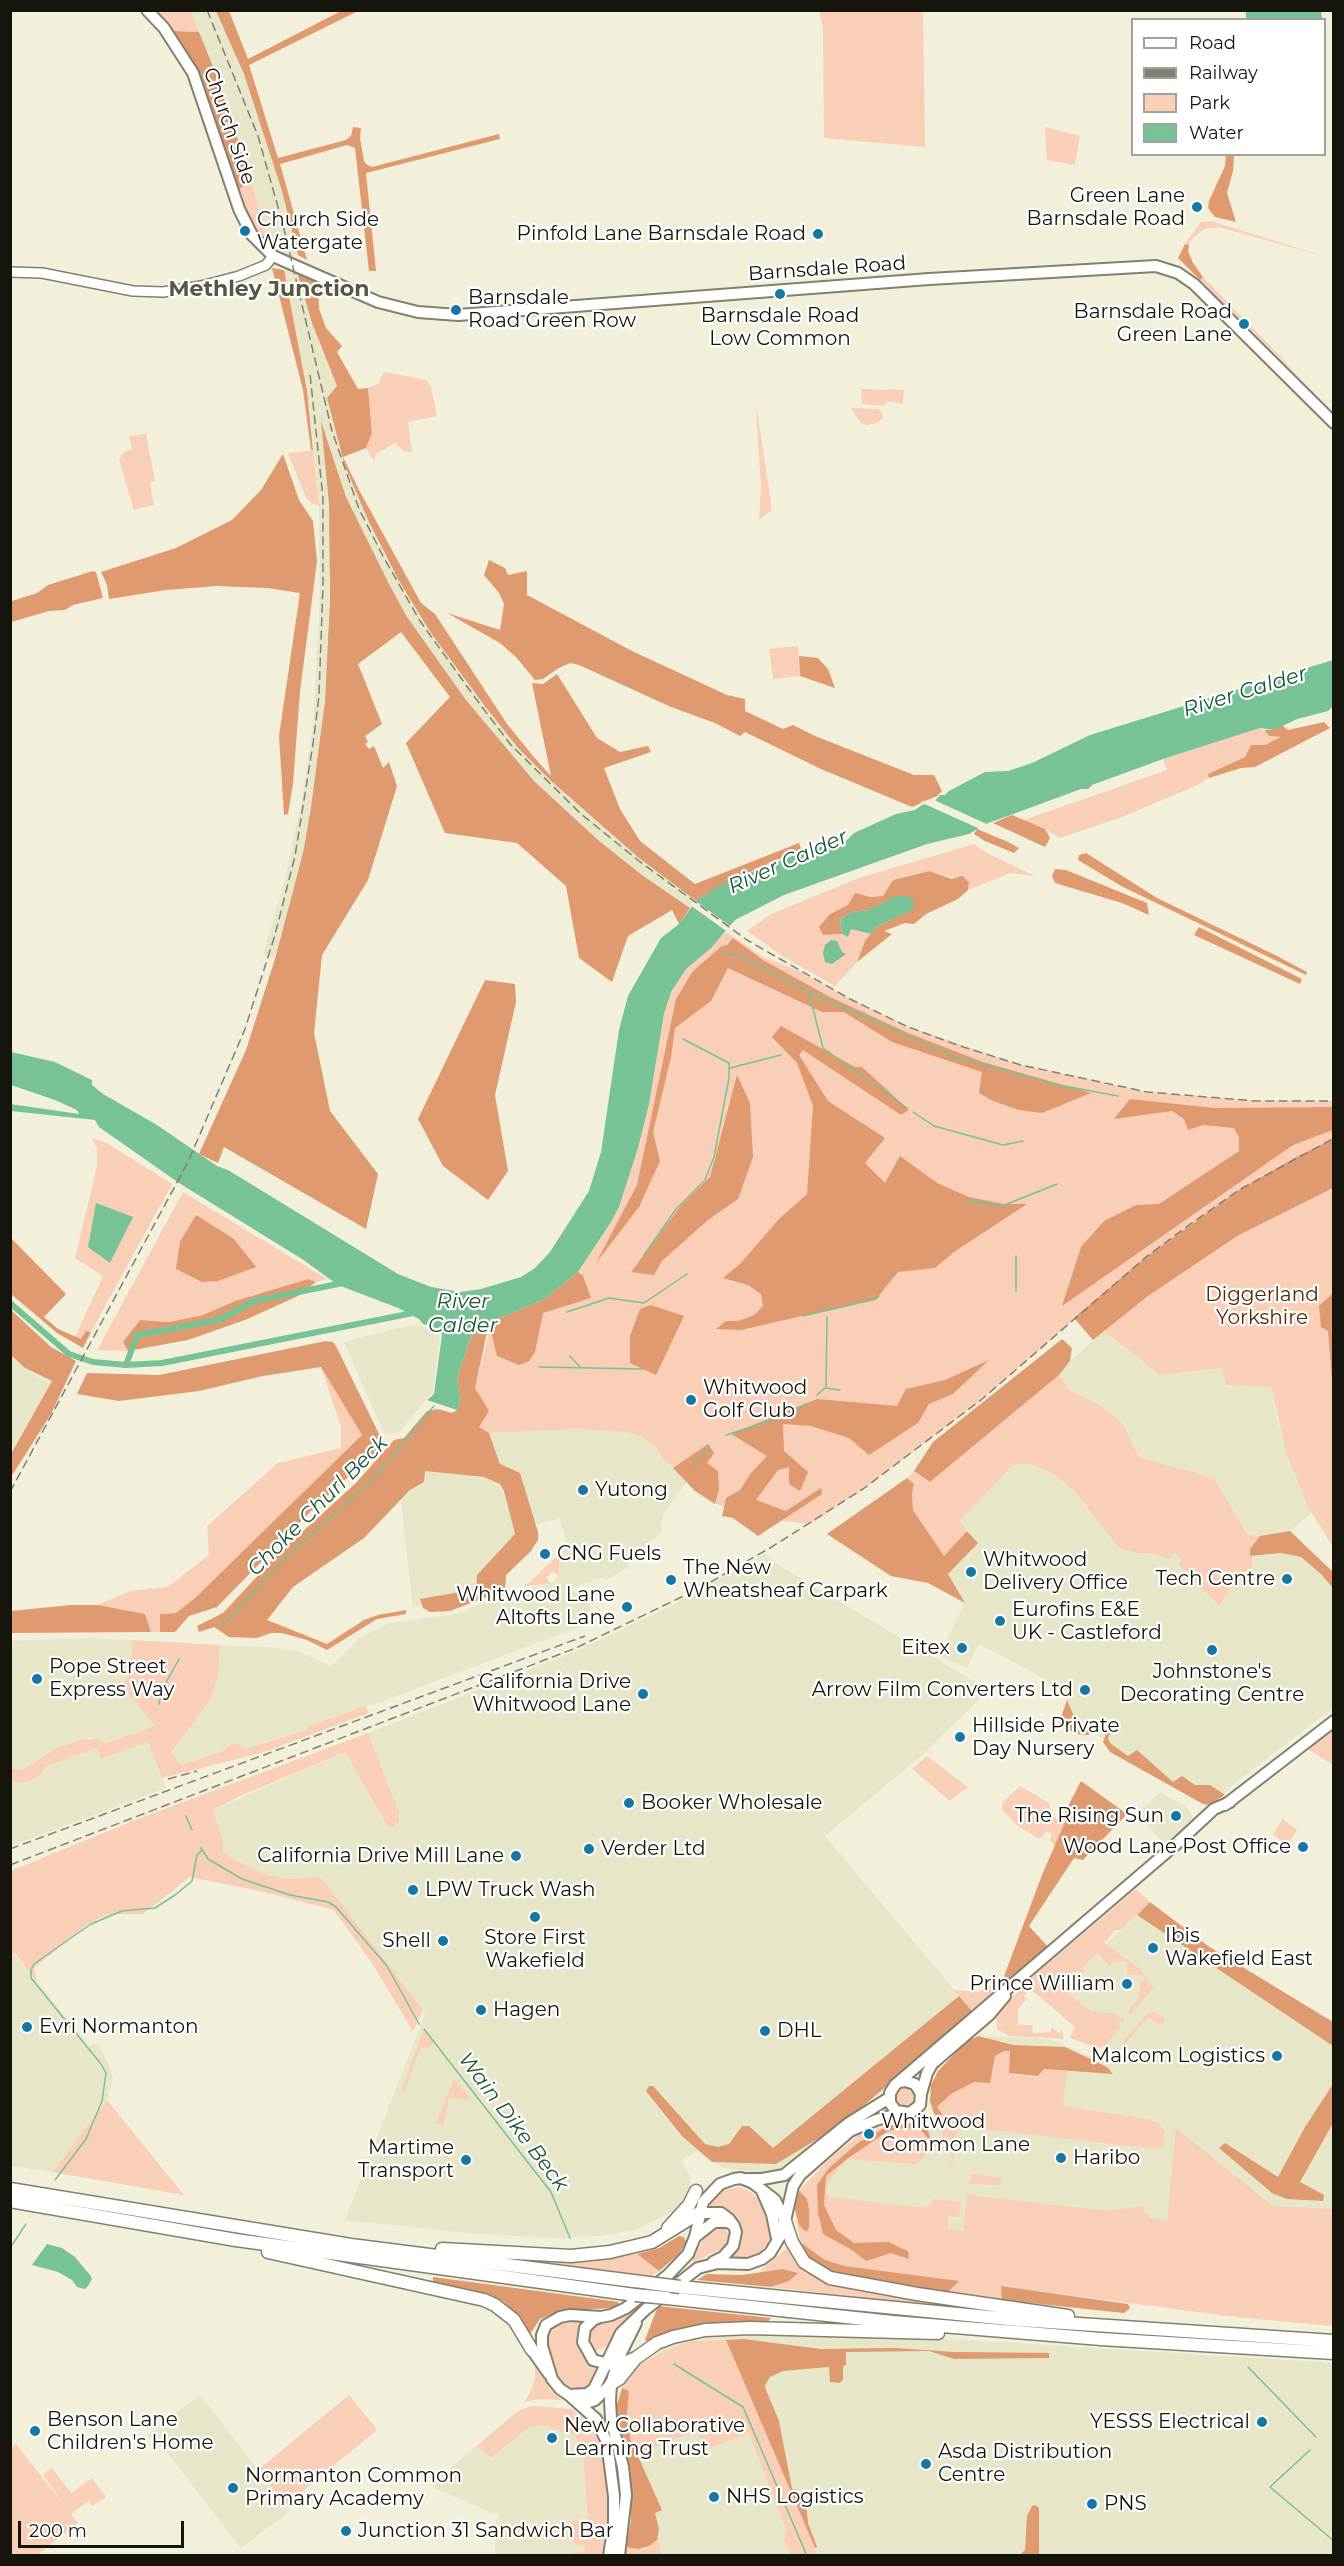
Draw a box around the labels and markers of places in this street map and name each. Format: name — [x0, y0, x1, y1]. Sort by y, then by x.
place label: Green Lane Barnsdale Road — [1027, 184, 1185, 231]
marker: Green Lane Barnsdale Road — [1190, 200, 1204, 214]
place label: Church Side Watergate — [257, 208, 379, 255]
place label: Pinfold Lane Barnsdale Road — [517, 222, 806, 246]
marker: Church Side Watergate — [238, 224, 252, 238]
marker: Pinfold Lane Barnsdale Road — [811, 227, 825, 241]
place label: Barnsdale Road Green Row — [468, 286, 636, 333]
marker: Barnsdale Road Low Common — [773, 287, 787, 301]
place label: Barnsdale Road Green Lane — [1074, 300, 1232, 347]
marker: Barnsdale Road Green Row — [449, 303, 463, 317]
place label: Barnsdale Road Low Common — [701, 304, 859, 351]
marker: Barnsdale Road Green Lane — [1237, 317, 1251, 331]
place label: Whitwood Golf Club — [703, 1376, 807, 1423]
marker: Whitwood Golf Club — [684, 1393, 698, 1407]
place label: Yutong — [595, 1478, 668, 1502]
marker: Yutong — [576, 1483, 590, 1497]
place label: CNG Fuels — [557, 1542, 661, 1566]
marker: CNG Fuels — [538, 1547, 552, 1561]
place label: Whitwood Delivery Office — [983, 1548, 1128, 1595]
place label: The New Wheatsheaf Carpark — [683, 1556, 888, 1603]
marker: Whitwood Delivery Office — [964, 1565, 978, 1579]
place label: Tech Centre — [1155, 1567, 1275, 1591]
marker: Tech Centre — [1280, 1572, 1294, 1586]
marker: The New Wheatsheaf Carpark — [664, 1573, 678, 1587]
place label: Whitwood Lane Altofts Lane — [456, 1583, 615, 1630]
place label: Eurofins E&E UK - Castleford — [1012, 1598, 1162, 1645]
marker: Whitwood Lane Altofts Lane — [620, 1600, 634, 1614]
marker: Eurofins E&E UK - Castleford — [993, 1614, 1007, 1628]
place label: Eitex — [901, 1636, 950, 1660]
marker: Eitex — [955, 1641, 969, 1655]
marker: Johnstone's Decorating Centre — [1205, 1643, 1219, 1657]
place label: Pope Street Express Way — [49, 1655, 174, 1702]
place label: Johnstone's Decorating Centre — [1120, 1660, 1304, 1707]
place label: California Drive Whitwood Lane — [472, 1670, 631, 1717]
marker: Pope Street Express Way — [30, 1672, 44, 1686]
place label: Arrow Film Converters Ltd — [812, 1678, 1073, 1702]
marker: Arrow Film Converters Ltd — [1078, 1683, 1092, 1697]
marker: California Drive Whitwood Lane — [636, 1687, 650, 1701]
place label: Hillside Private Day Nursery — [972, 1714, 1120, 1761]
marker: Hillside Private Day Nursery — [953, 1730, 967, 1744]
place label: Booker Wholesale — [641, 1791, 822, 1815]
marker: Booker Wholesale — [622, 1796, 636, 1810]
place label: The Rising Sun — [1015, 1804, 1164, 1828]
marker: The Rising Sun — [1169, 1809, 1183, 1823]
place label: Wood Lane Post Office — [1063, 1835, 1291, 1859]
place label: Verder Ltd — [601, 1837, 706, 1861]
marker: Wood Lane Post Office — [1296, 1840, 1310, 1854]
marker: Verder Ltd — [582, 1842, 596, 1856]
place label: California Drive Mill Lane — [257, 1844, 504, 1868]
marker: California Drive Mill Lane — [509, 1849, 523, 1863]
place label: LPW Truck Wash — [425, 1878, 595, 1902]
marker: LPW Truck Wash — [406, 1883, 420, 1897]
marker: Store First Wakefield — [528, 1910, 542, 1924]
place label: Ibis Wakefield East — [1165, 1924, 1313, 1971]
place label: Store First Wakefield — [484, 1926, 586, 1973]
place label: Shell — [382, 1929, 431, 1953]
marker: Shell — [436, 1934, 450, 1948]
marker: Ibis Wakefield East — [1146, 1941, 1160, 1955]
place label: Prince William — [970, 1972, 1115, 1996]
marker: Prince William — [1120, 1977, 1134, 1991]
place label: Hagen — [493, 1998, 560, 2022]
marker: Hagen — [474, 2003, 488, 2017]
place label: Evri Normanton — [39, 2015, 198, 2039]
place label: DHL — [777, 2019, 822, 2043]
marker: Evri Normanton — [20, 2020, 34, 2034]
marker: DHL — [758, 2024, 772, 2038]
place label: Malcom Logistics — [1091, 2044, 1265, 2068]
marker: Malcom Logistics — [1270, 2049, 1284, 2063]
place label: Whitwood Common Lane — [881, 2110, 1030, 2157]
marker: Whitwood Common Lane — [862, 2127, 876, 2141]
place label: Martime Transport — [358, 2136, 454, 2183]
place label: Haribo — [1073, 2146, 1140, 2170]
marker: Haribo — [1054, 2151, 1068, 2165]
marker: Martime Transport — [459, 2153, 473, 2167]
place label: Benson Lane Children's Home — [47, 2408, 214, 2455]
place label: YESSS Electrical — [1090, 2410, 1250, 2434]
place label: New Collaborative Learning Trust — [564, 2414, 745, 2461]
marker: YESSS Electrical — [1255, 2415, 1269, 2429]
marker: Benson Lane Children's Home — [28, 2424, 42, 2438]
marker: New Collaborative Learning Trust — [545, 2431, 559, 2445]
place label: Asda Distribution Centre — [938, 2440, 1112, 2487]
marker: Asda Distribution Centre — [919, 2457, 933, 2471]
place label: Normanton Common Primary Academy — [245, 2464, 462, 2511]
marker: Normanton Common Primary Academy — [226, 2481, 240, 2495]
place label: NHS Logistics — [726, 2485, 864, 2509]
marker: NHS Logistics — [707, 2490, 721, 2504]
place label: PNS — [1104, 2492, 1147, 2516]
marker: PNS — [1085, 2497, 1099, 2511]
place label: Junction 31 Sandwich Bar — [358, 2519, 614, 2543]
marker: Junction 31 Sandwich Bar — [339, 2524, 353, 2538]

